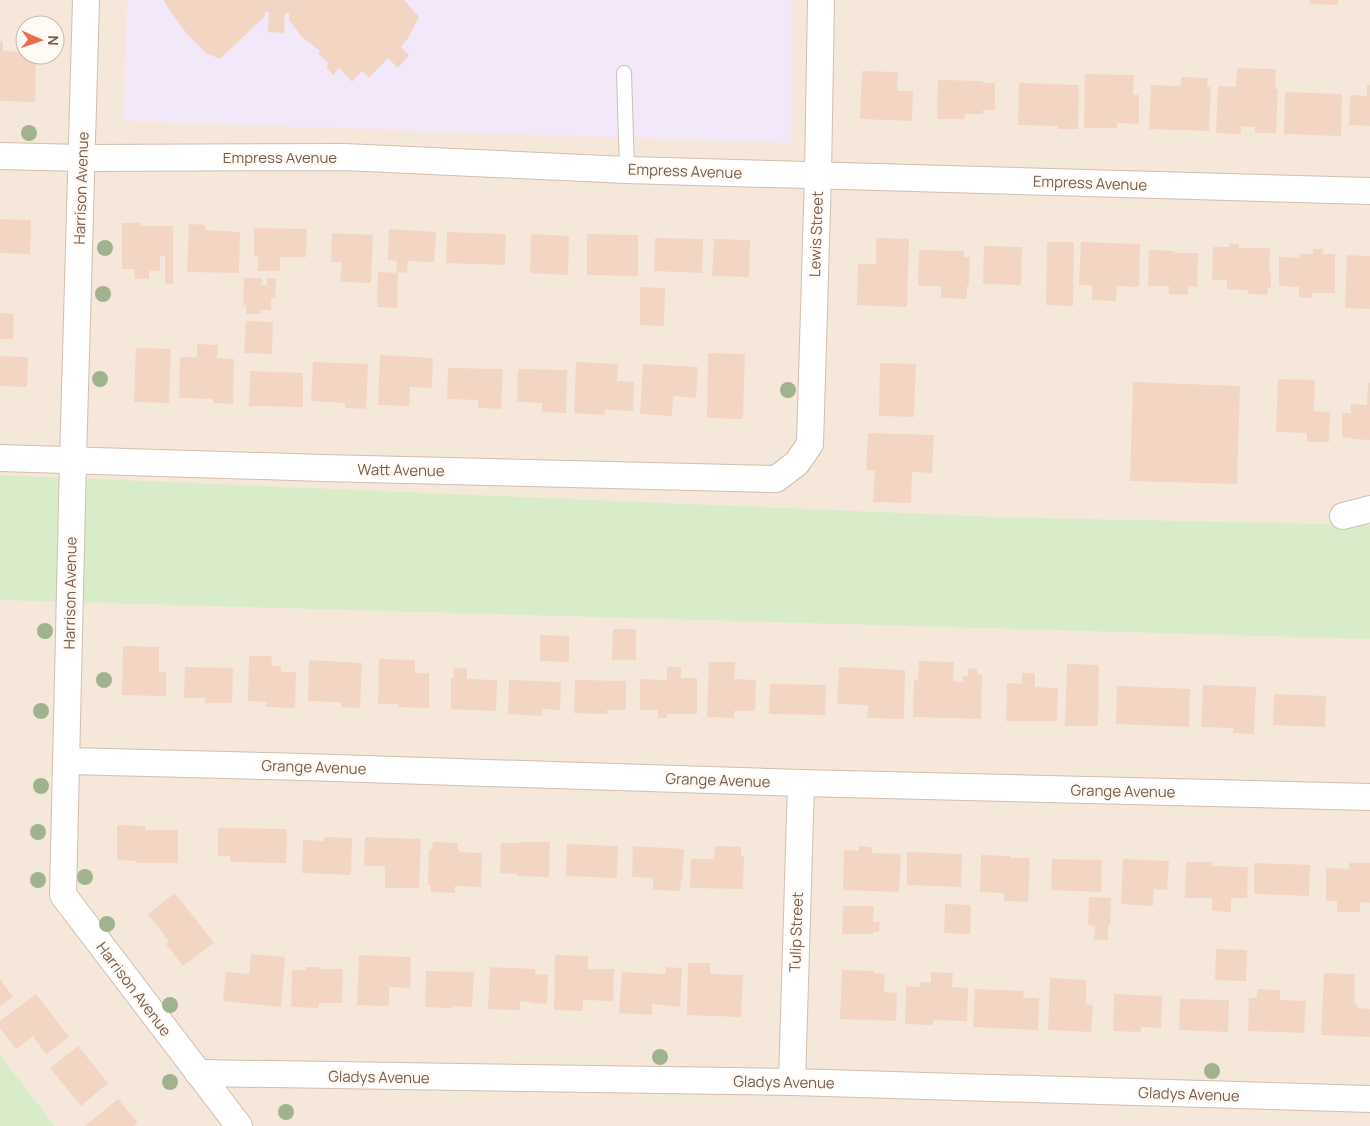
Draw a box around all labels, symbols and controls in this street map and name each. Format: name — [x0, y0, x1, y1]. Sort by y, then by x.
north arrow — [15, 15, 65, 65]
text: N — [44, 35, 63, 46]
street label: Harrison Avenue — [69, 131, 93, 245]
street label: Empress Avenue — [223, 147, 337, 168]
street label: Empress Avenue — [628, 159, 743, 183]
street label: Empress Avenue — [1033, 171, 1148, 195]
street label: Lewis Street — [804, 191, 828, 277]
street label: Watt Avenue — [357, 459, 445, 481]
street label: Harrison Avenue — [59, 536, 81, 650]
street label: Grange Avenue — [261, 755, 367, 779]
street label: Grange Avenue — [665, 768, 771, 792]
street label: Grange Avenue — [1070, 780, 1176, 802]
street label: Tulip Street — [784, 892, 808, 972]
street label: Harrison Avenue — [92, 938, 177, 1041]
street label: Gladys Avenue — [328, 1066, 430, 1088]
street label: Gladys Avenue — [733, 1071, 835, 1093]
street label: Gladys Avenue — [1138, 1082, 1240, 1106]

